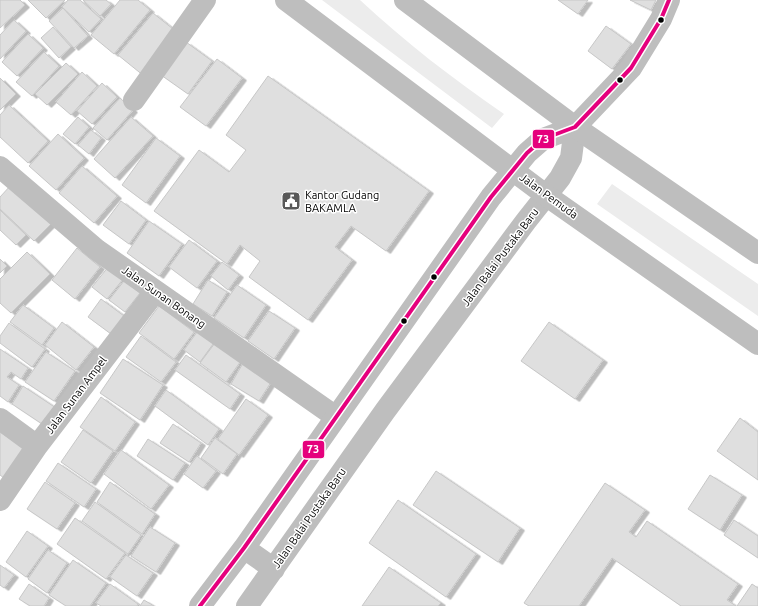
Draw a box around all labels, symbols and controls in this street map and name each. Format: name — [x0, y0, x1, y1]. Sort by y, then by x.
unlabelled marker — [656, 15, 666, 25]
unlabelled marker — [615, 75, 625, 85]
line badge: 73 — [532, 129, 555, 149]
text: 73 — [537, 133, 549, 145]
street label: Jalan Pemuda — [518, 171, 580, 221]
place label: Kantor Gudang BAKAMLA — [305, 189, 379, 214]
public building icon: Kantor Gudang BAKAMLA — [280, 190, 302, 212]
street label: Jalan Balai Pustaka Baru — [459, 206, 541, 308]
street label: Jalan Sunan Bonang — [120, 264, 208, 330]
unlabelled marker — [429, 272, 439, 282]
unlabelled marker — [399, 316, 409, 326]
street label: Jalan Sunan Ampel — [43, 354, 109, 436]
line badge: 73 — [302, 440, 325, 459]
text: 73 — [307, 443, 319, 455]
street label: Jalan Balai Pustaka Baru — [270, 466, 348, 570]

